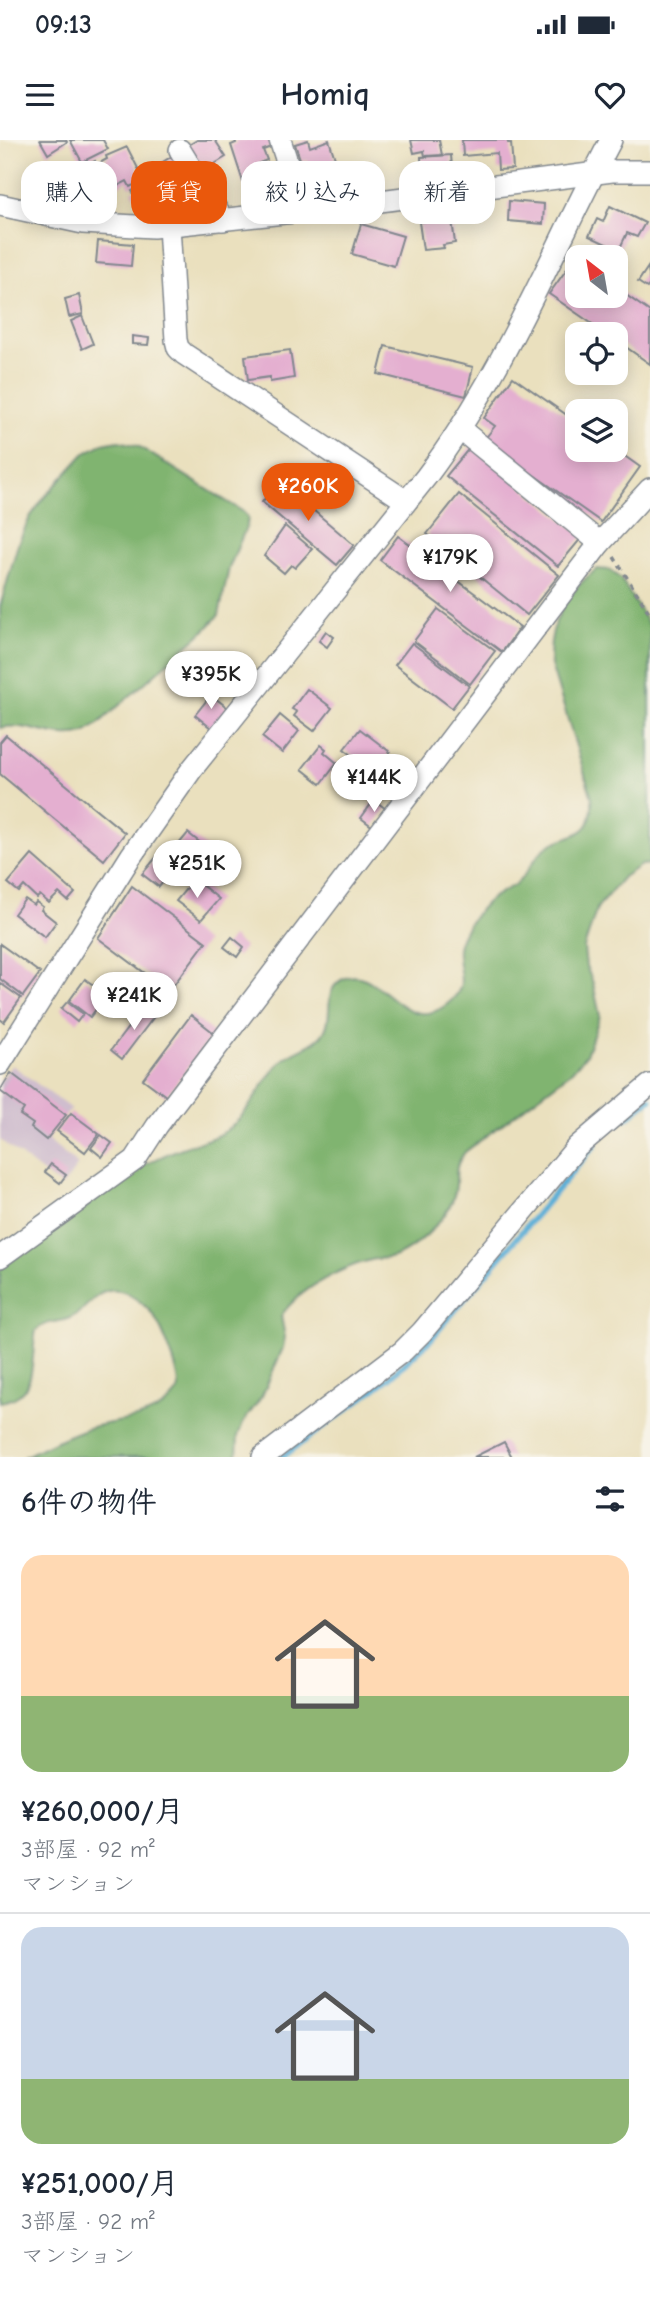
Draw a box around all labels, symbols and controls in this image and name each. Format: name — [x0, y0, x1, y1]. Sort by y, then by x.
text: 09:13 — [35, 10, 92, 40]
icon: menu — [21, 76, 59, 114]
text: Homiq — [281, 76, 370, 113]
icon: heart — [591, 76, 629, 114]
chip: 購入 — [21, 161, 117, 224]
chip: 賃貸 — [131, 161, 227, 224]
chip: 絞り込み — [241, 161, 385, 224]
chip: 新着 — [399, 161, 495, 224]
north arrow — [565, 245, 628, 308]
map controls — [565, 245, 628, 462]
button: locate — [565, 322, 628, 385]
button: layers — [565, 399, 628, 462]
pin: ¥260K — [259, 464, 357, 523]
text: ¥260K — [278, 472, 338, 499]
pin: ¥179K — [401, 534, 499, 594]
text: ¥179K — [422, 543, 478, 570]
pin: ¥395K — [162, 652, 260, 711]
text: ¥395K — [181, 660, 241, 687]
pin: ¥144K — [325, 754, 423, 814]
text: ¥144K — [347, 763, 401, 790]
pin: ¥251K — [148, 840, 246, 900]
text: ¥251K — [169, 849, 225, 876]
pin: ¥241K — [85, 972, 183, 1032]
text: ¥241K — [107, 981, 161, 1008]
icon: filters — [591, 1480, 629, 1518]
text: 6件の物件 — [21, 1485, 157, 1520]
icon: home — [262, 1601, 388, 1727]
text: ¥260,000/月 — [21, 1794, 184, 1829]
text: 3部屋 · 92 m² — [21, 1836, 155, 1863]
text: マンション — [21, 1870, 135, 1897]
icon: home — [262, 1973, 388, 2099]
text: ¥251,000/月 — [21, 2166, 179, 2201]
text: 3部屋 · 92 m² — [21, 2208, 155, 2235]
text: マンション — [21, 2242, 135, 2269]

